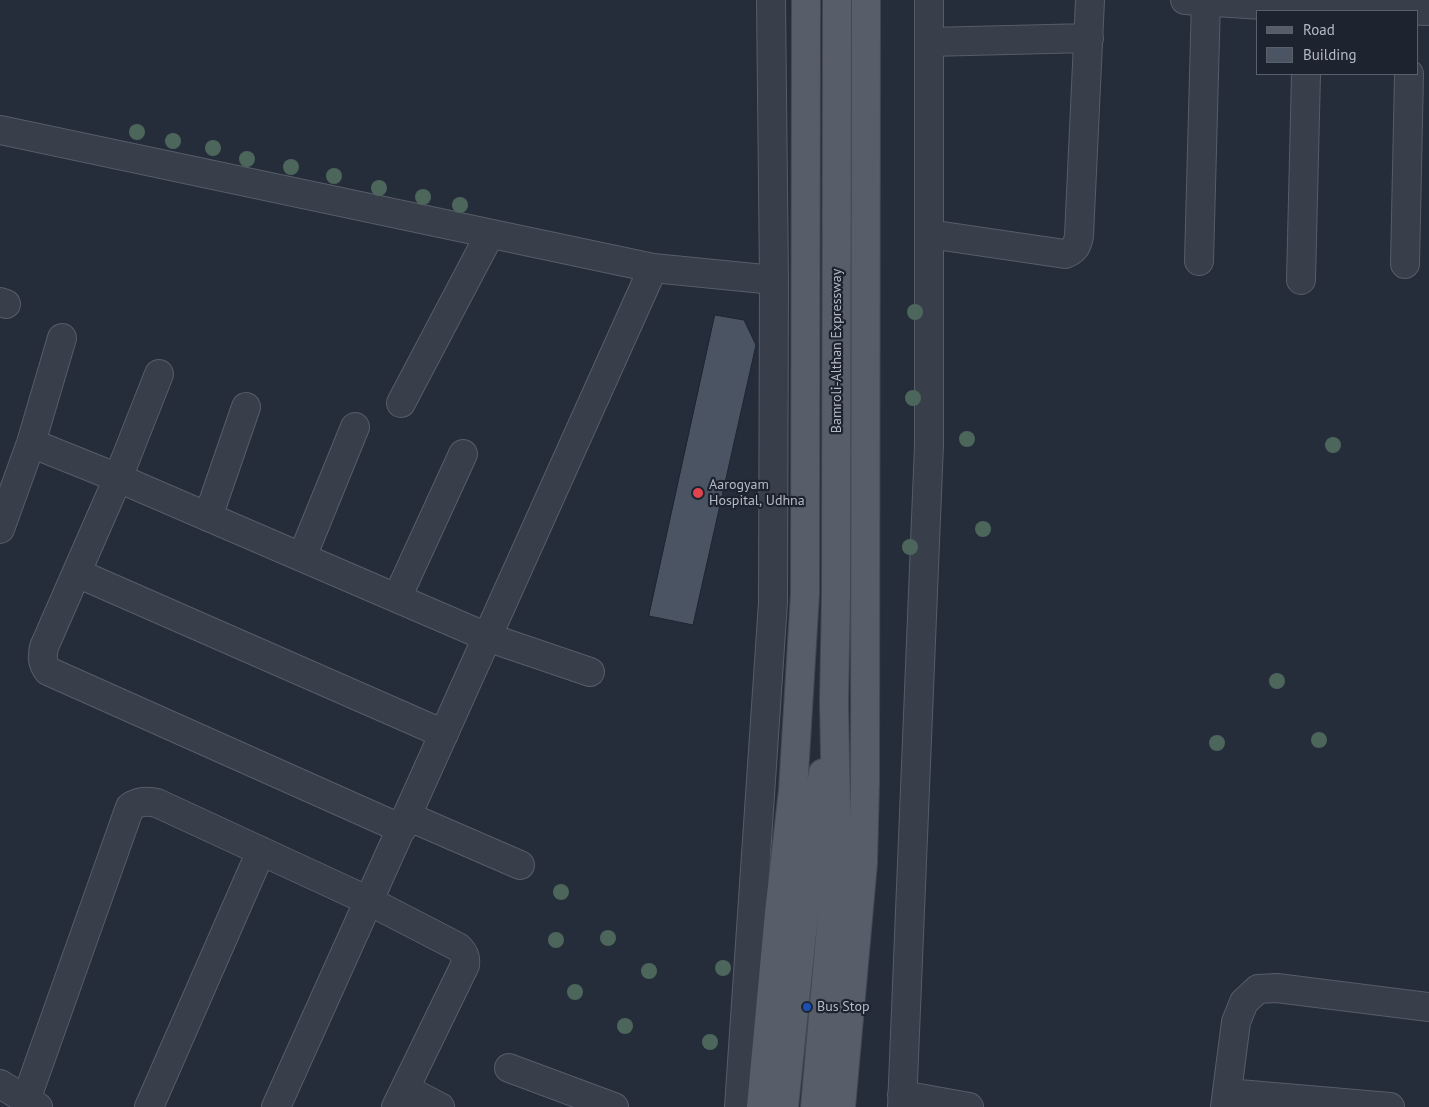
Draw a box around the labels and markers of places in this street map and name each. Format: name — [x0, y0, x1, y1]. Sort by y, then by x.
place label: Aarogyam Hospital, Udhna — [709, 477, 805, 510]
marker: Aarogyam Hospital, Udhna — [691, 486, 705, 500]
place label: Bus Stop — [817, 999, 869, 1015]
marker: Bus Stop — [801, 1001, 813, 1013]

